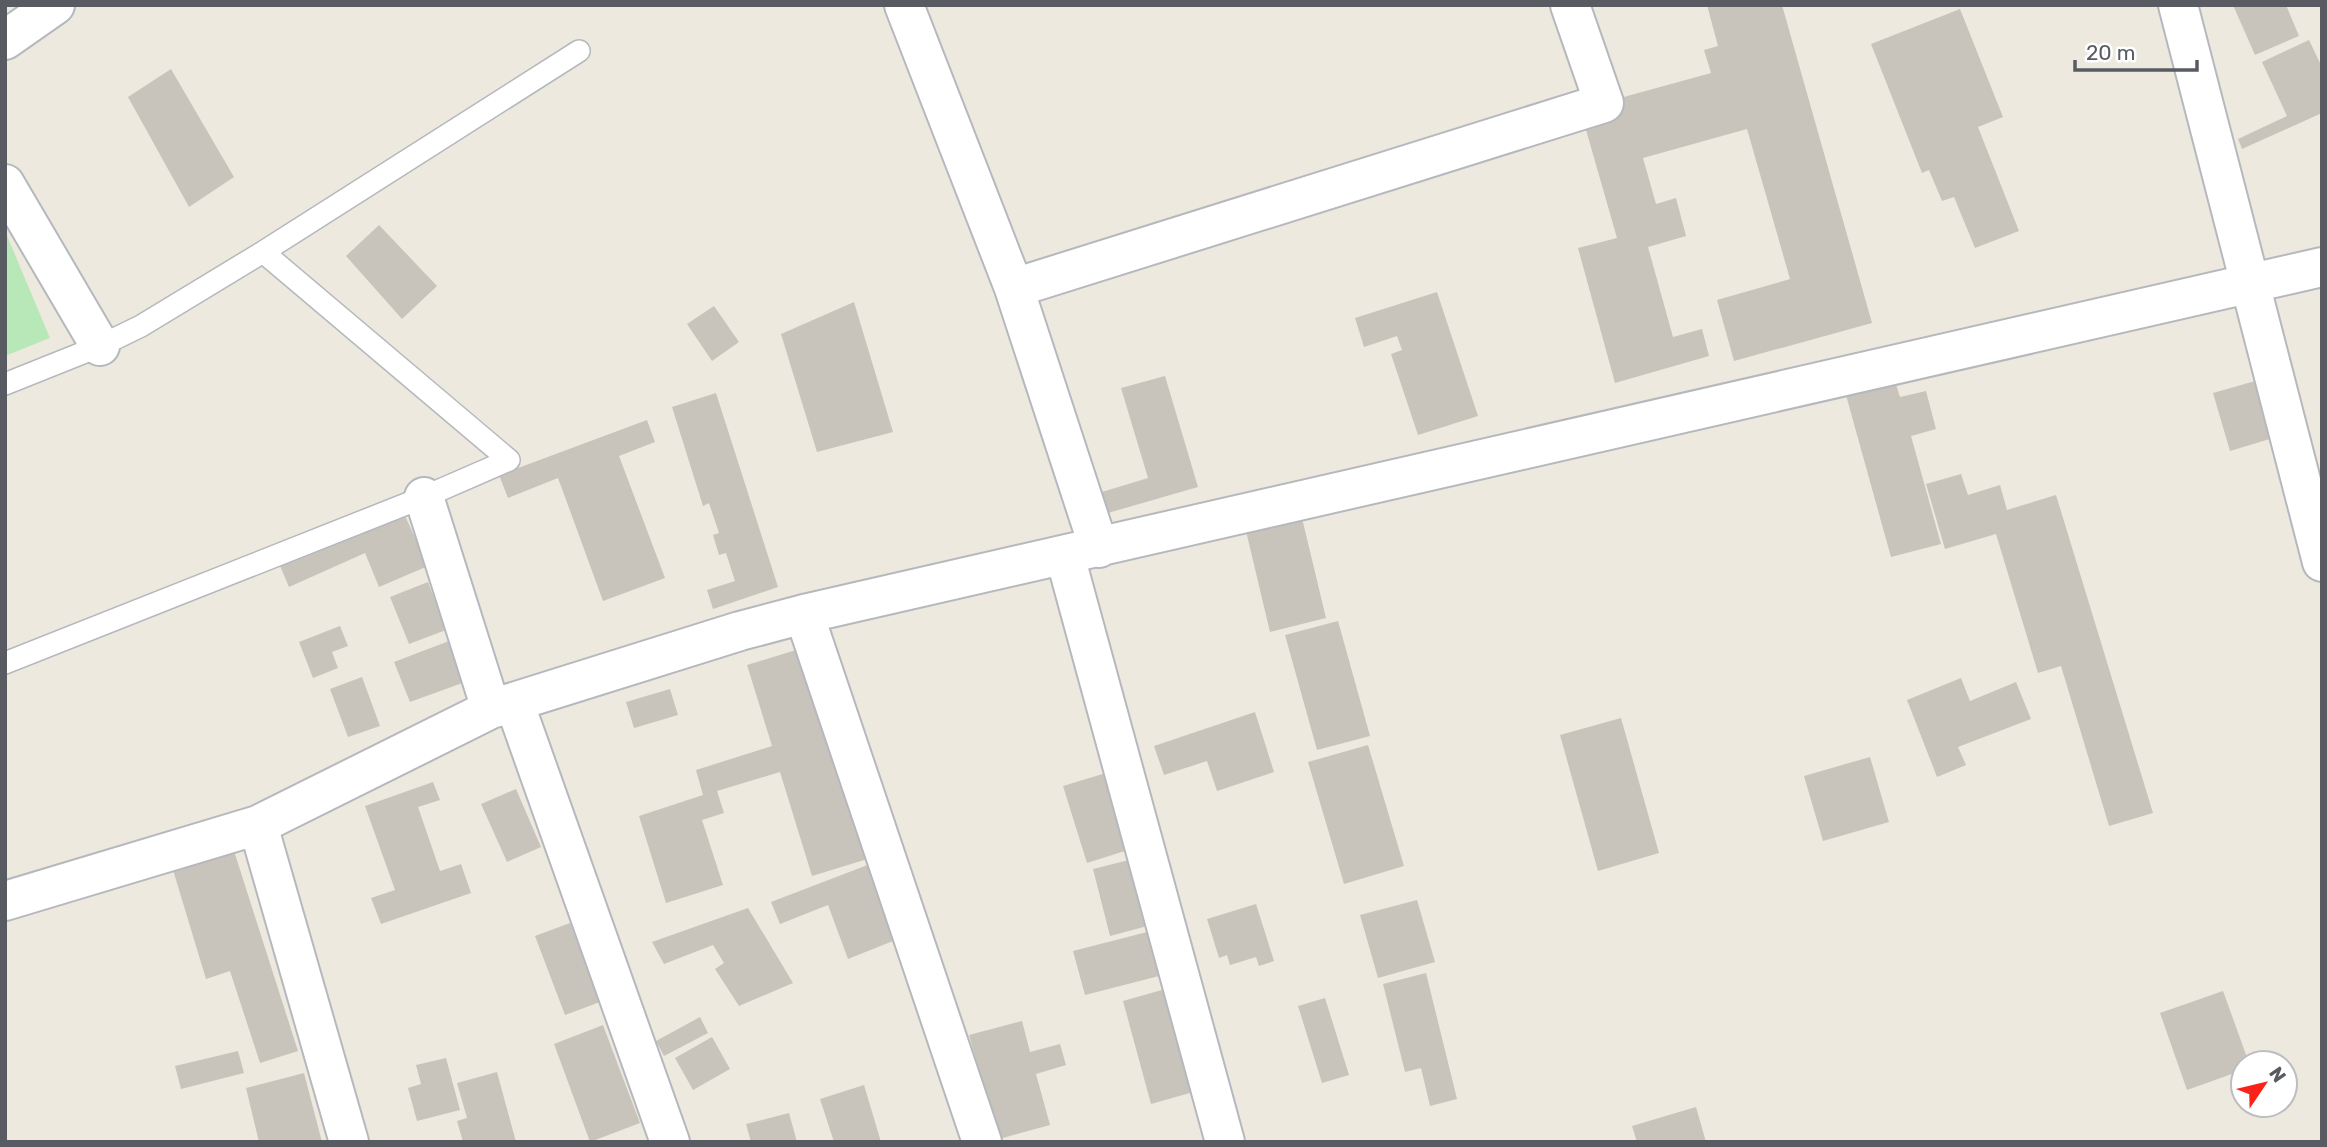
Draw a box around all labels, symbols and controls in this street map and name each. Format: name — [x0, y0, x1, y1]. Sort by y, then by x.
scale bar — [2075, 28, 2198, 72]
text: 20 m — [2086, 40, 2135, 65]
north arrow — [2229, 1049, 2299, 1119]
text: N — [2264, 1062, 2291, 1087]

